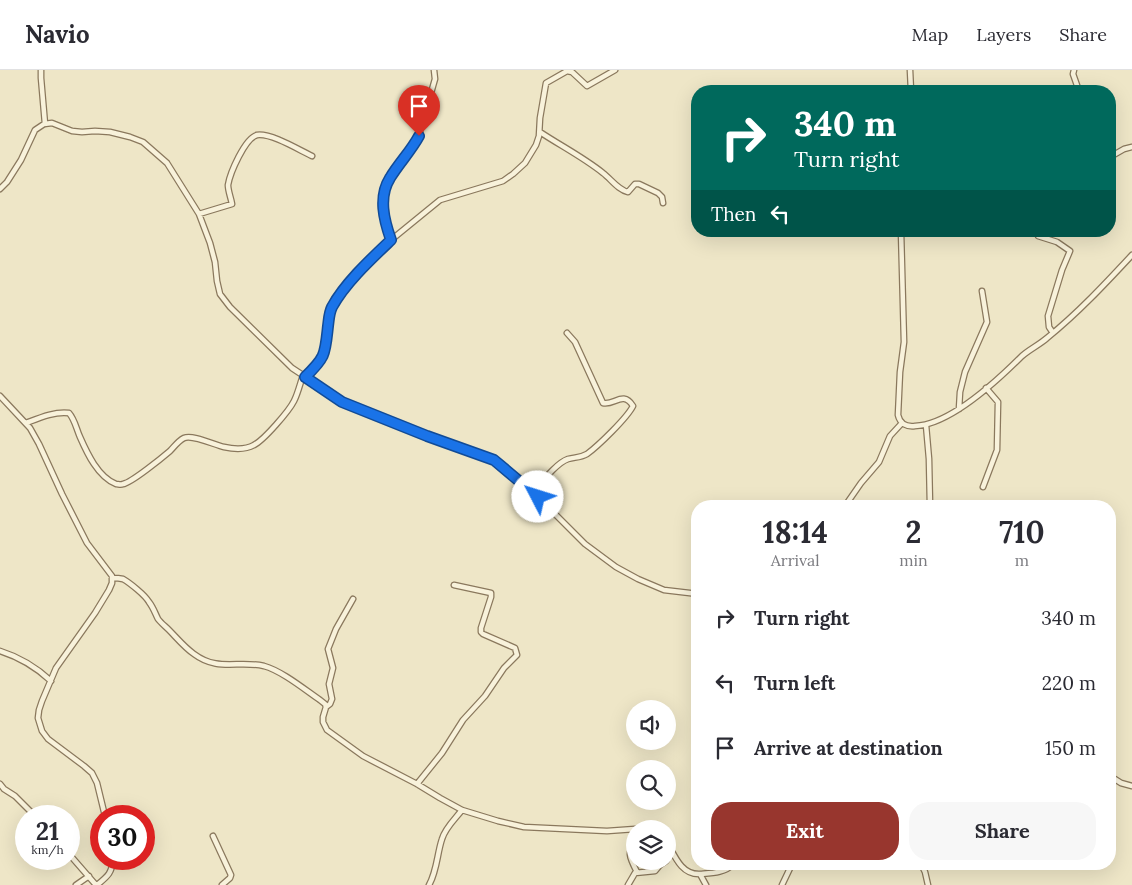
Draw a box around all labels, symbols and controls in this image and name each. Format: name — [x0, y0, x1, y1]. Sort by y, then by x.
text: Navio — [25, 19, 90, 50]
text: Map — [912, 23, 948, 46]
text: Layers — [976, 23, 1031, 46]
text: Share — [1059, 23, 1107, 46]
pin — [398, 85, 440, 136]
icon: arrive — [405, 92, 433, 120]
text: 340 m — [794, 101, 896, 146]
icon: right — [711, 105, 776, 170]
text: Turn right — [794, 145, 899, 173]
icon: left — [766, 200, 794, 228]
text: Then — [711, 202, 756, 226]
position arrow — [511, 470, 563, 522]
text: 18:14 — [762, 513, 828, 551]
text: 2 — [906, 513, 922, 551]
text: 710 — [999, 513, 1045, 551]
text: Arrival — [771, 550, 820, 570]
text: min — [899, 550, 928, 570]
text: m — [1015, 550, 1029, 570]
icon: right — [711, 604, 739, 632]
text: Turn right — [754, 606, 850, 630]
text: 340 m — [1041, 606, 1096, 630]
icon: left — [711, 669, 739, 697]
text: Turn left — [754, 671, 835, 695]
text: 220 m — [1042, 671, 1096, 695]
map controls — [626, 700, 676, 870]
button: sound — [626, 700, 676, 750]
icon: arrive — [711, 734, 739, 762]
text: Arrive at destination — [754, 736, 943, 760]
text: 150 m — [1045, 736, 1096, 760]
button: search — [626, 760, 676, 810]
button: Exit — [711, 802, 899, 860]
button: Share — [909, 802, 1096, 860]
speed limit sign: 30 — [90, 805, 155, 870]
text: 21 — [36, 815, 59, 847]
button: layers — [626, 820, 676, 870]
text: km/h — [31, 842, 64, 857]

